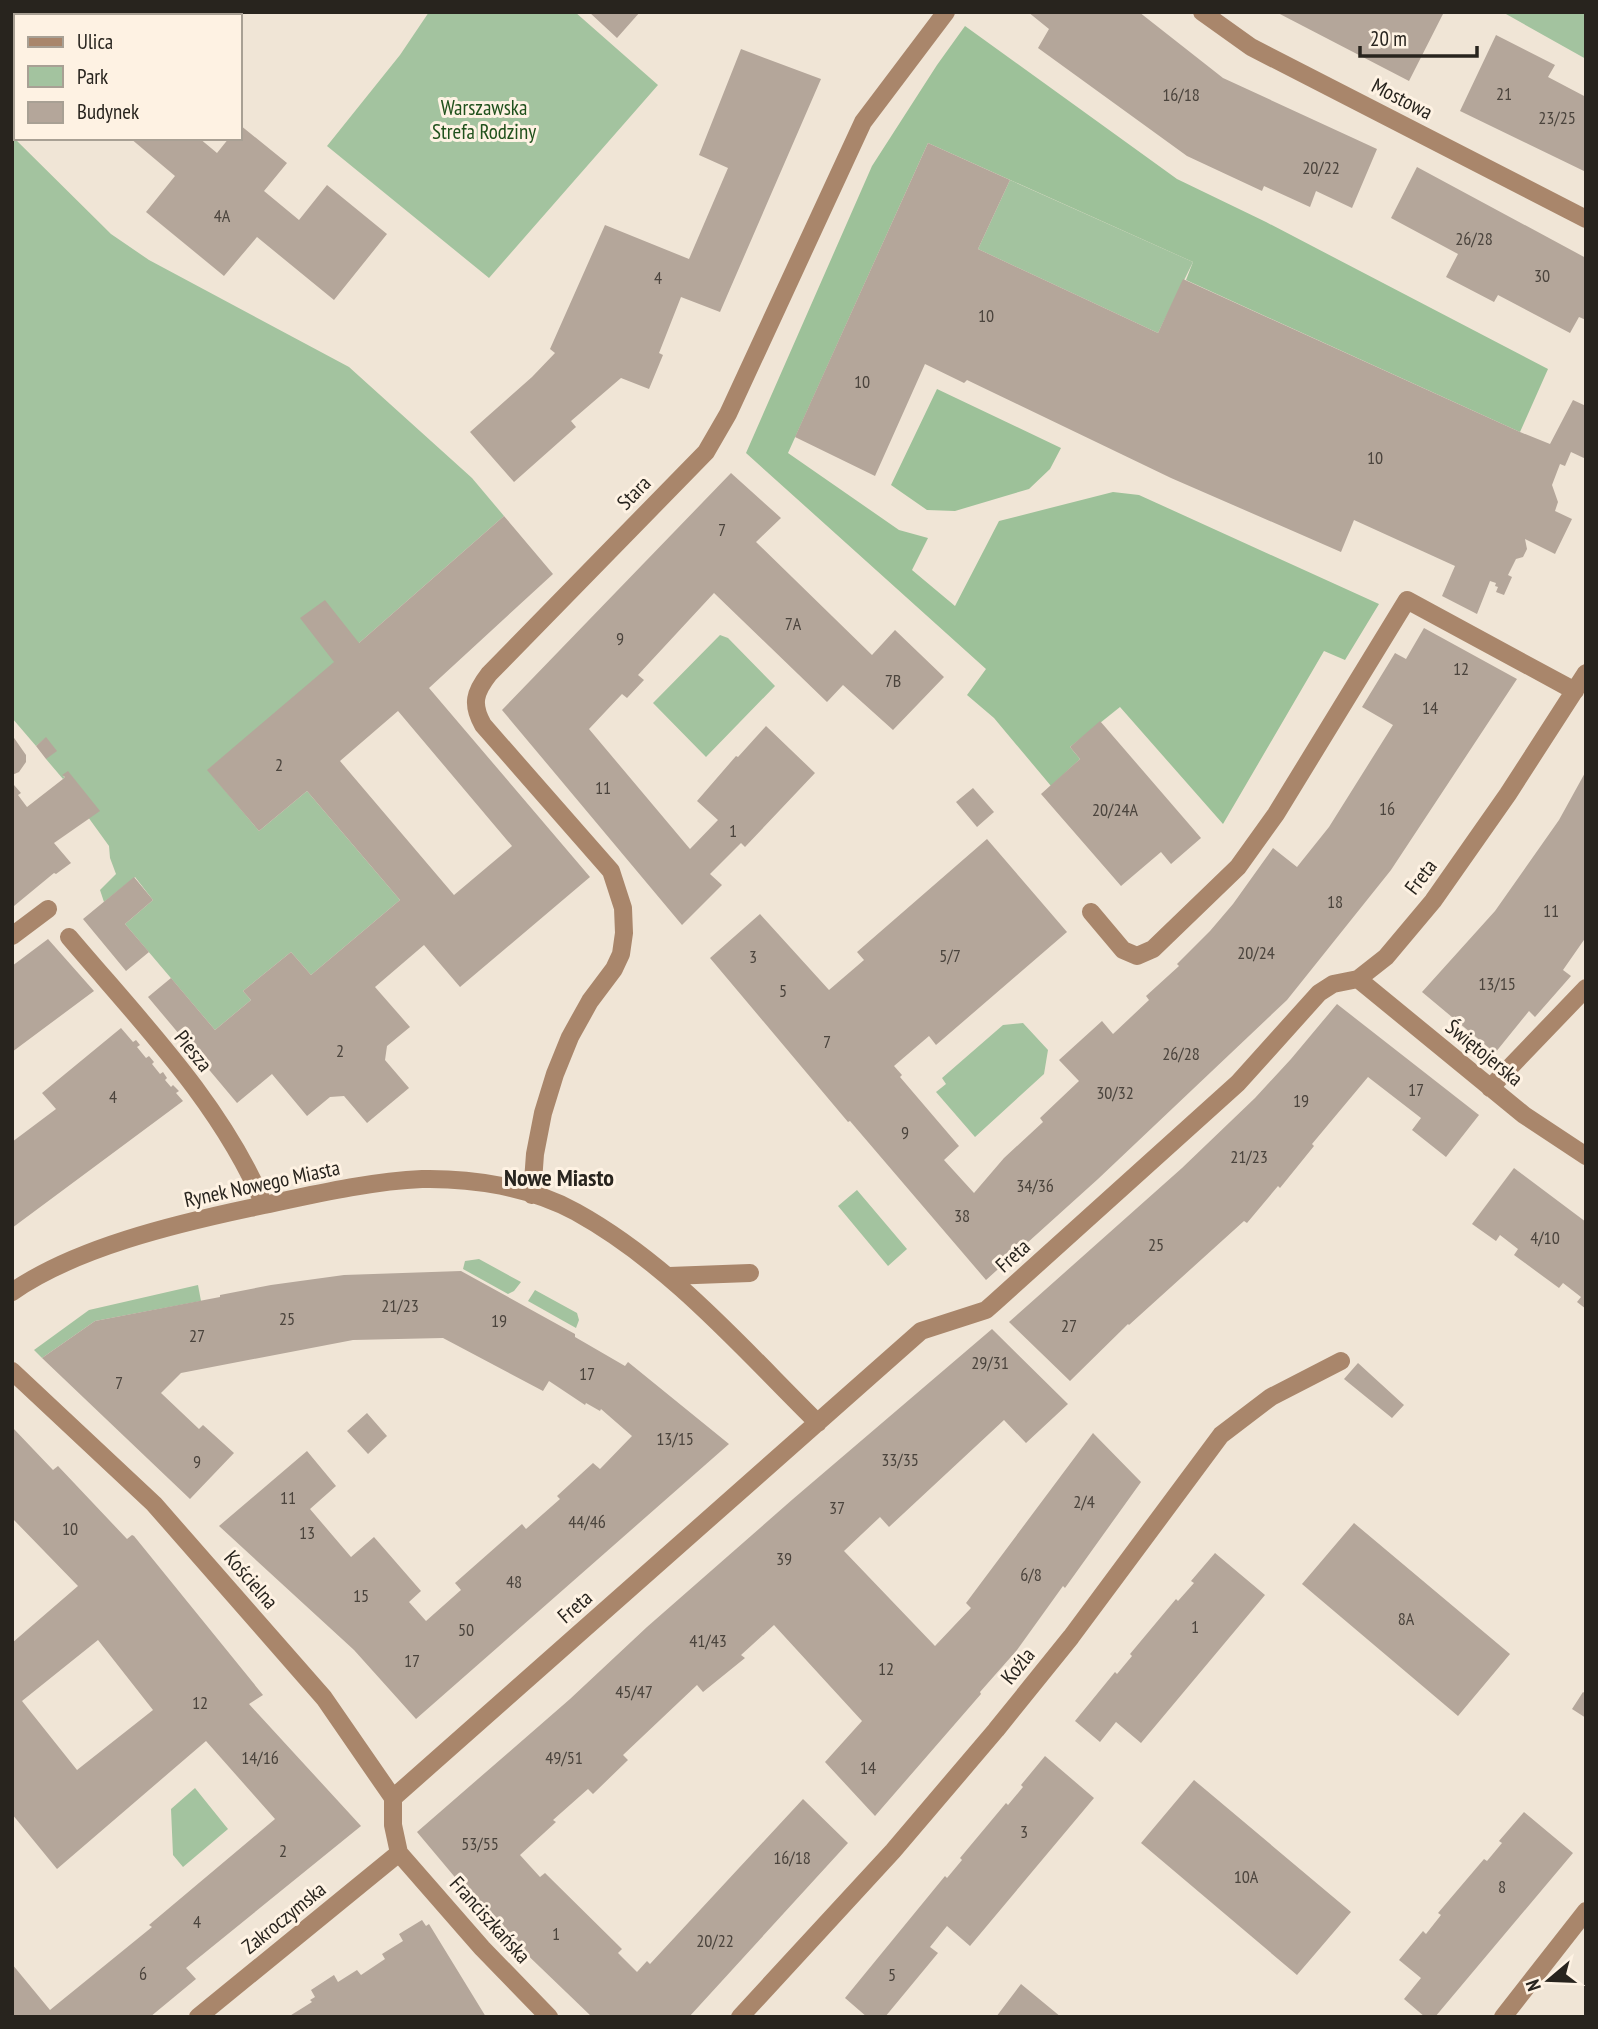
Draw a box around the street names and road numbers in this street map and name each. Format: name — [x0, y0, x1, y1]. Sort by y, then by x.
street label: Mostowa — [1367, 72, 1437, 125]
street label: Stara — [611, 470, 656, 515]
street label: Freta — [1399, 854, 1443, 900]
street label: Świętojerska — [1440, 1013, 1528, 1092]
street label: Piesza — [168, 1024, 218, 1077]
street label: Rynek Nowego Miasta — [182, 1154, 342, 1213]
street label: Freta — [990, 1233, 1036, 1278]
street label: Kościelna — [219, 1545, 284, 1615]
street label: Freta — [552, 1584, 598, 1629]
street label: Koźla — [995, 1642, 1040, 1689]
street label: Franciszkańska — [444, 1870, 537, 1969]
street label: Zakroczymska — [236, 1876, 331, 1960]

